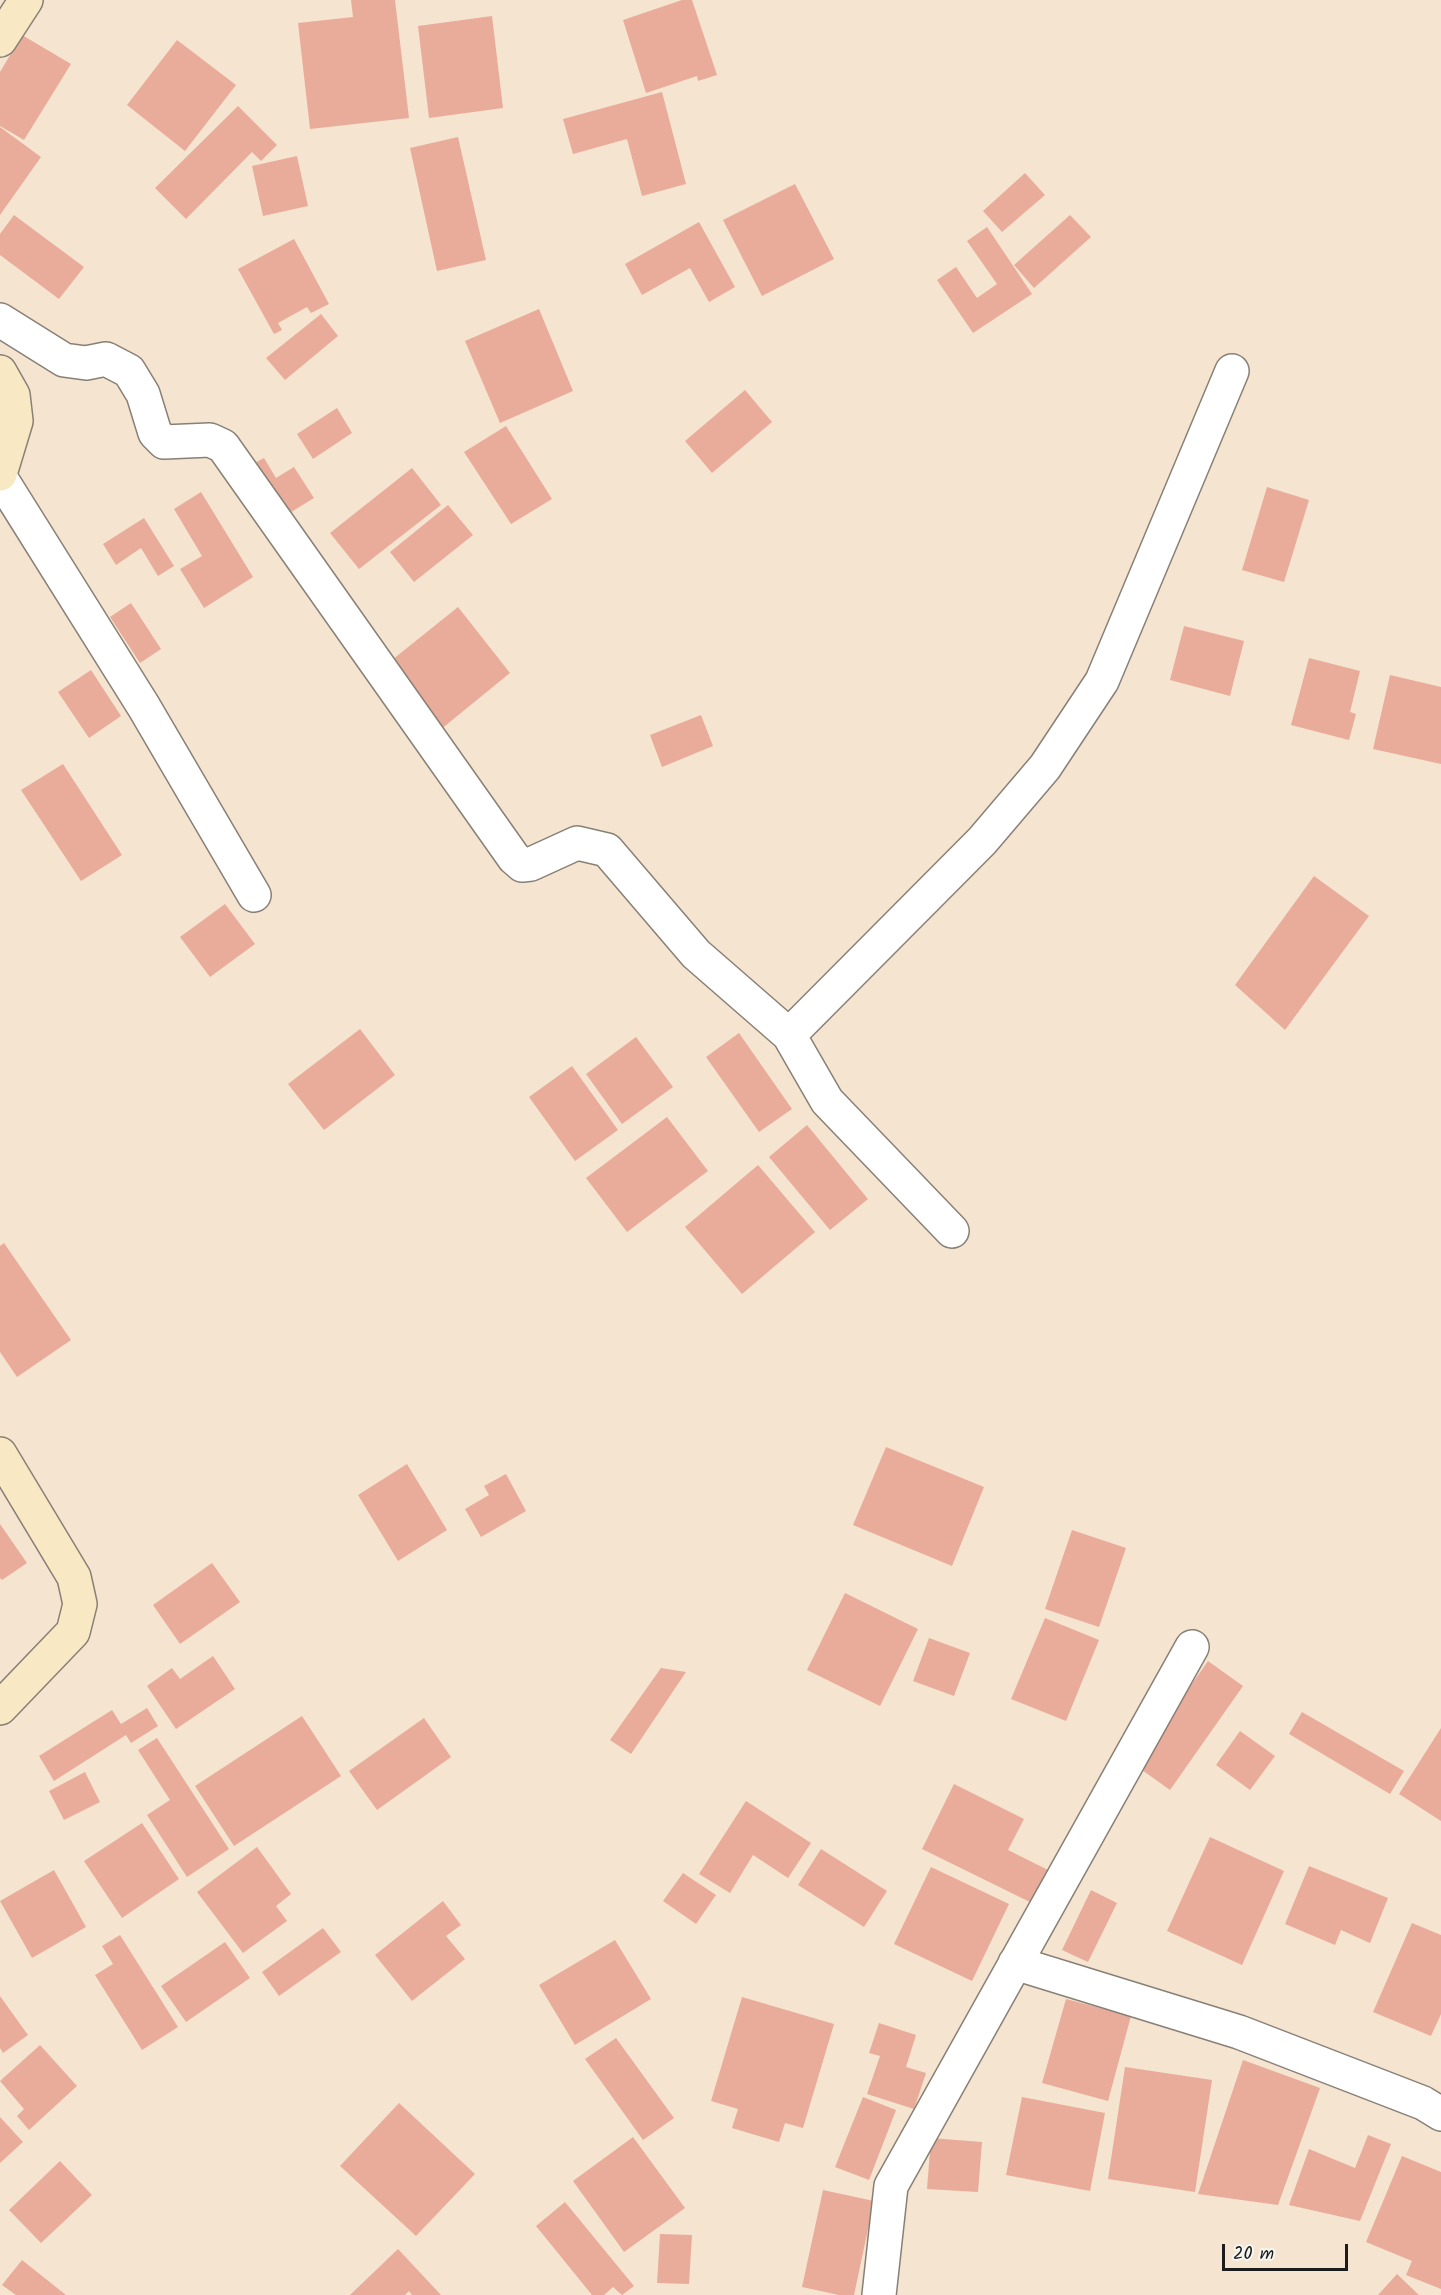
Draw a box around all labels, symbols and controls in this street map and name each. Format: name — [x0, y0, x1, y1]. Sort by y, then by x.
scale bar — [1225, 2232, 1351, 2270]
text: 20 m — [1233, 2240, 1274, 2269]

